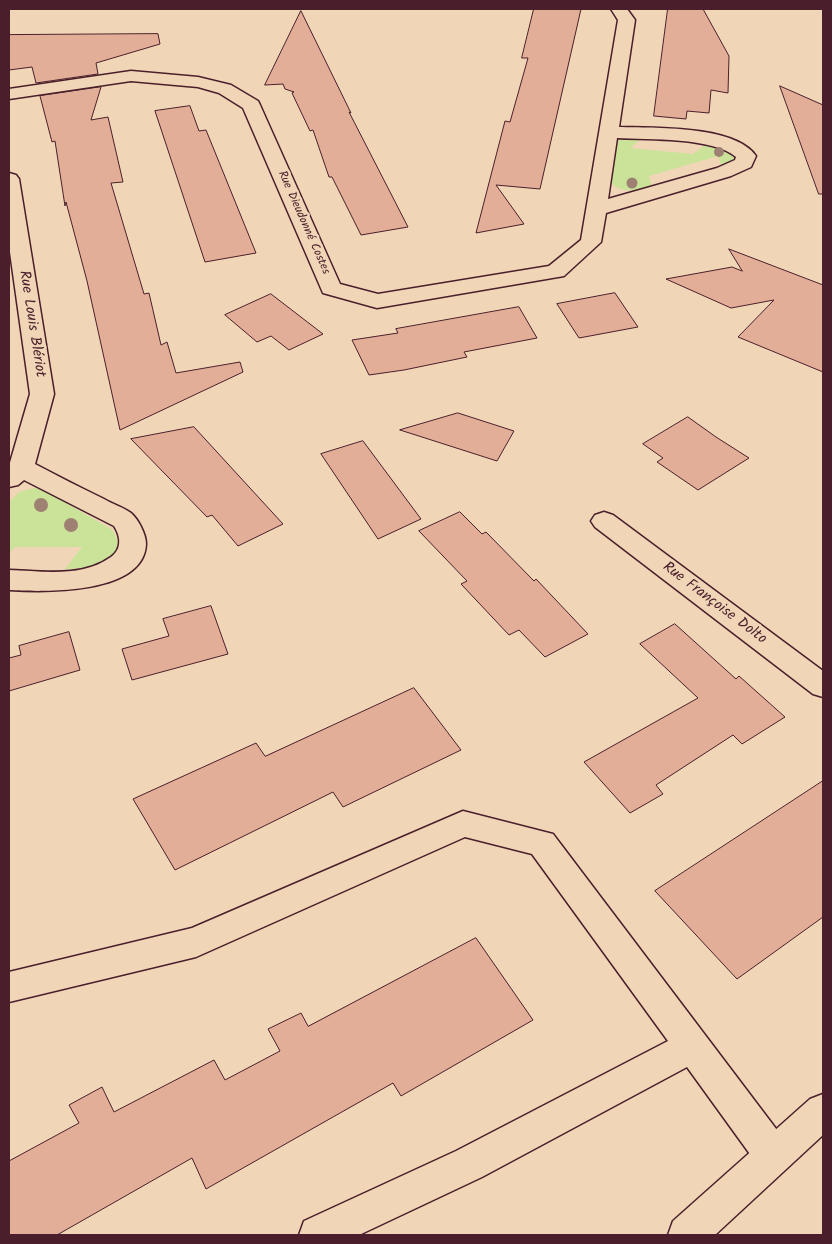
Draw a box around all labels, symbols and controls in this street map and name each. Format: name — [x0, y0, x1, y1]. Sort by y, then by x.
street label: Rue Dieudonné Costes — [274, 169, 332, 277]
street label: Rue Louis Blériot — [14, 269, 48, 379]
street label: Rue Françoise Dolto — [658, 559, 770, 649]

